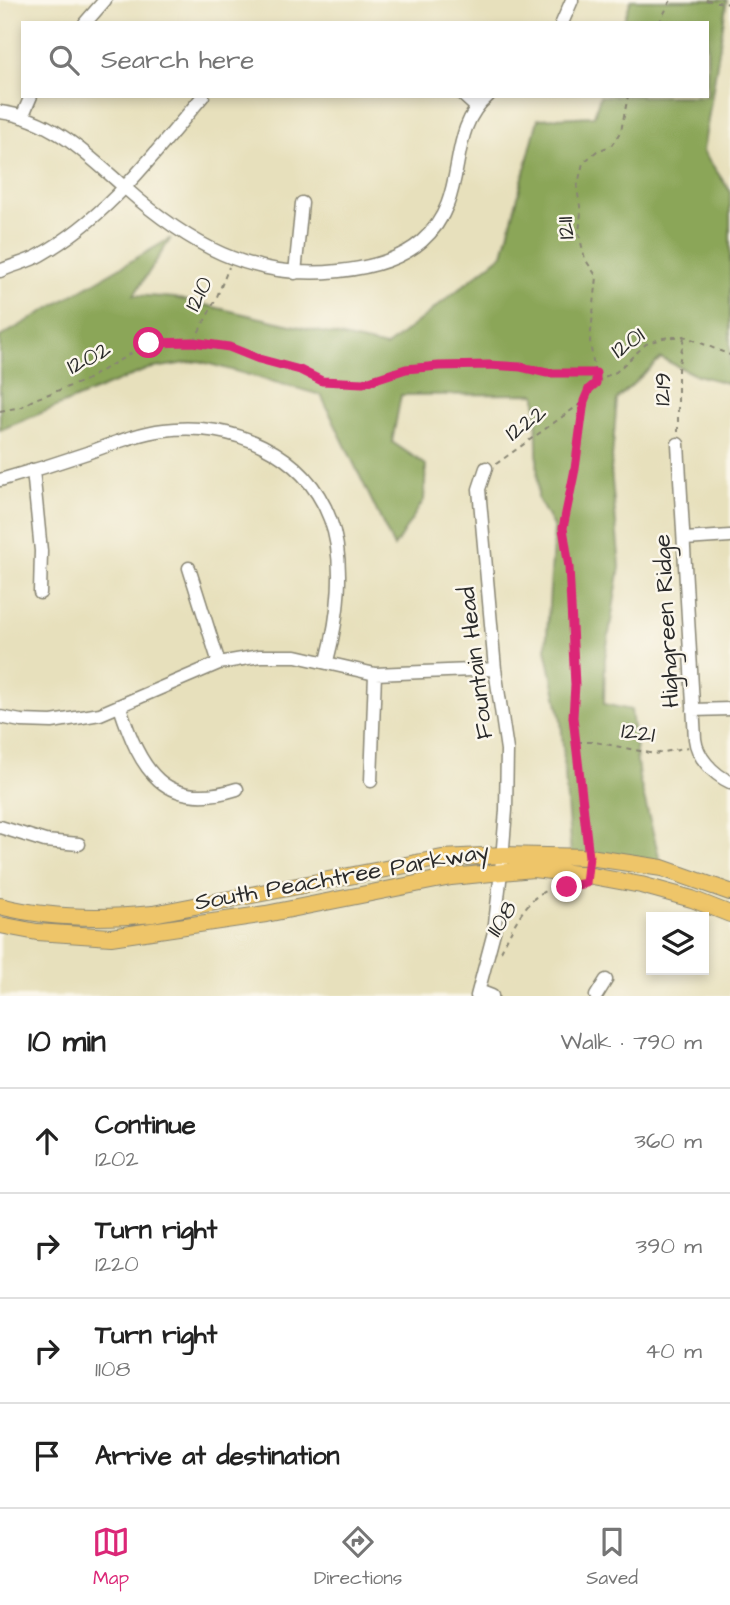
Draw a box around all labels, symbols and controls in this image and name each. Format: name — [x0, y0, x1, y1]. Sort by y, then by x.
search box — [21, 21, 709, 98]
icon: search — [45, 41, 83, 79]
text: Search here — [101, 42, 254, 78]
street label: 1211 — [548, 215, 584, 241]
street label: 1210 — [176, 271, 222, 317]
street label: 1201 — [604, 319, 652, 367]
route start — [133, 327, 164, 358]
street label: 1202 — [61, 332, 117, 384]
street label: 1219 — [645, 372, 681, 406]
street label: 1222 — [498, 396, 554, 450]
street label: Highgreen Ridge — [645, 533, 690, 709]
street label: Fountain Head — [450, 585, 502, 741]
street label: 1221 — [619, 714, 657, 752]
street label: South Peachtree Parkway — [192, 834, 492, 921]
route end — [551, 871, 582, 902]
street label: 1108 — [478, 894, 526, 944]
map controls — [646, 912, 709, 975]
button: layers — [646, 912, 709, 975]
text: 10 min — [28, 1021, 106, 1063]
text: Walk · 790 m — [560, 1026, 702, 1058]
text: Continue — [95, 1107, 196, 1143]
icon: ahead — [28, 1122, 66, 1160]
text: 360 m — [634, 1125, 702, 1157]
text: 1202 — [95, 1143, 139, 1175]
text: Turn right — [95, 1212, 217, 1248]
icon: right — [28, 1227, 66, 1265]
text: 390 m — [636, 1230, 702, 1262]
text: 1220 — [95, 1248, 139, 1280]
text: Turn right — [95, 1317, 217, 1353]
icon: right — [28, 1332, 66, 1370]
text: 40 m — [645, 1335, 702, 1367]
text: 1108 — [95, 1353, 130, 1385]
icon: arrive — [28, 1437, 66, 1475]
text: Arrive at destination — [95, 1438, 340, 1474]
tab: Map — [92, 1523, 130, 1592]
tab: Directions — [314, 1523, 402, 1592]
tab: Saved — [586, 1523, 638, 1592]

